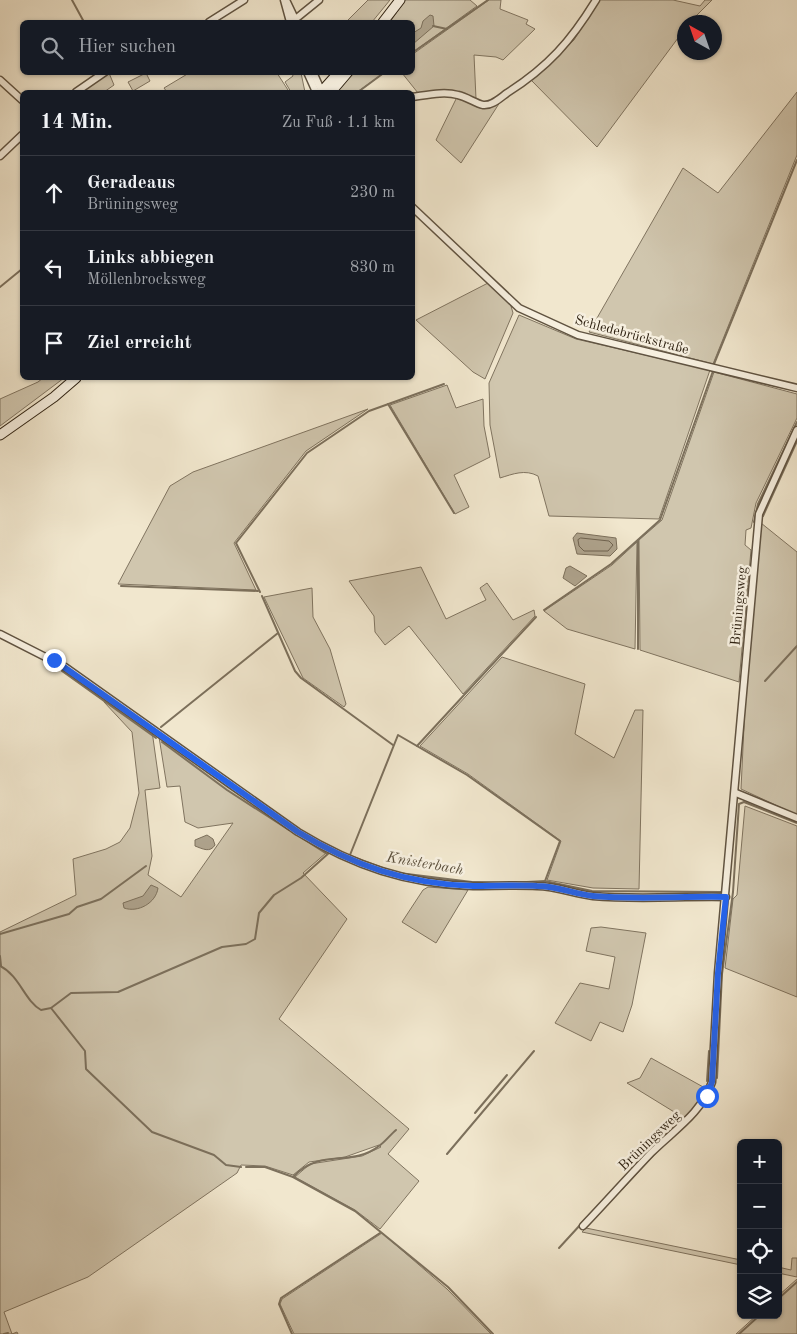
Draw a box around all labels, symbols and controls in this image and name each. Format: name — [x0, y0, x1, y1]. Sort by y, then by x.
north arrow — [677, 15, 722, 60]
search box — [20, 20, 415, 75]
icon: search — [38, 34, 66, 62]
text: Hier suchen — [78, 38, 176, 57]
text: 14 Min. — [40, 112, 113, 133]
text: Zu Fuß · 1.1 km — [282, 115, 395, 131]
text: Geradeaus — [87, 174, 175, 193]
icon: ahead — [40, 179, 68, 207]
text: 230 m — [350, 185, 395, 201]
text: Brüningsweg — [87, 197, 178, 213]
text: Links abbiegen — [87, 249, 214, 268]
icon: left — [40, 254, 68, 282]
text: 830 m — [350, 260, 395, 276]
text: Möllenbrocksweg — [87, 272, 206, 288]
street label: Schledebrückstraße — [573, 313, 690, 357]
icon: arrive — [40, 329, 68, 357]
text: Ziel erreicht — [87, 334, 192, 353]
street label: Brüningsweg — [729, 565, 749, 646]
route end — [43, 649, 66, 672]
water label: Knisterbach — [384, 850, 465, 879]
route start — [696, 1085, 719, 1108]
street label: Brüningsweg — [616, 1108, 684, 1173]
map controls — [737, 1139, 782, 1319]
button: + — [737, 1139, 782, 1184]
button: − — [737, 1184, 782, 1229]
button: locate — [737, 1229, 782, 1274]
button: layers — [737, 1274, 782, 1319]

